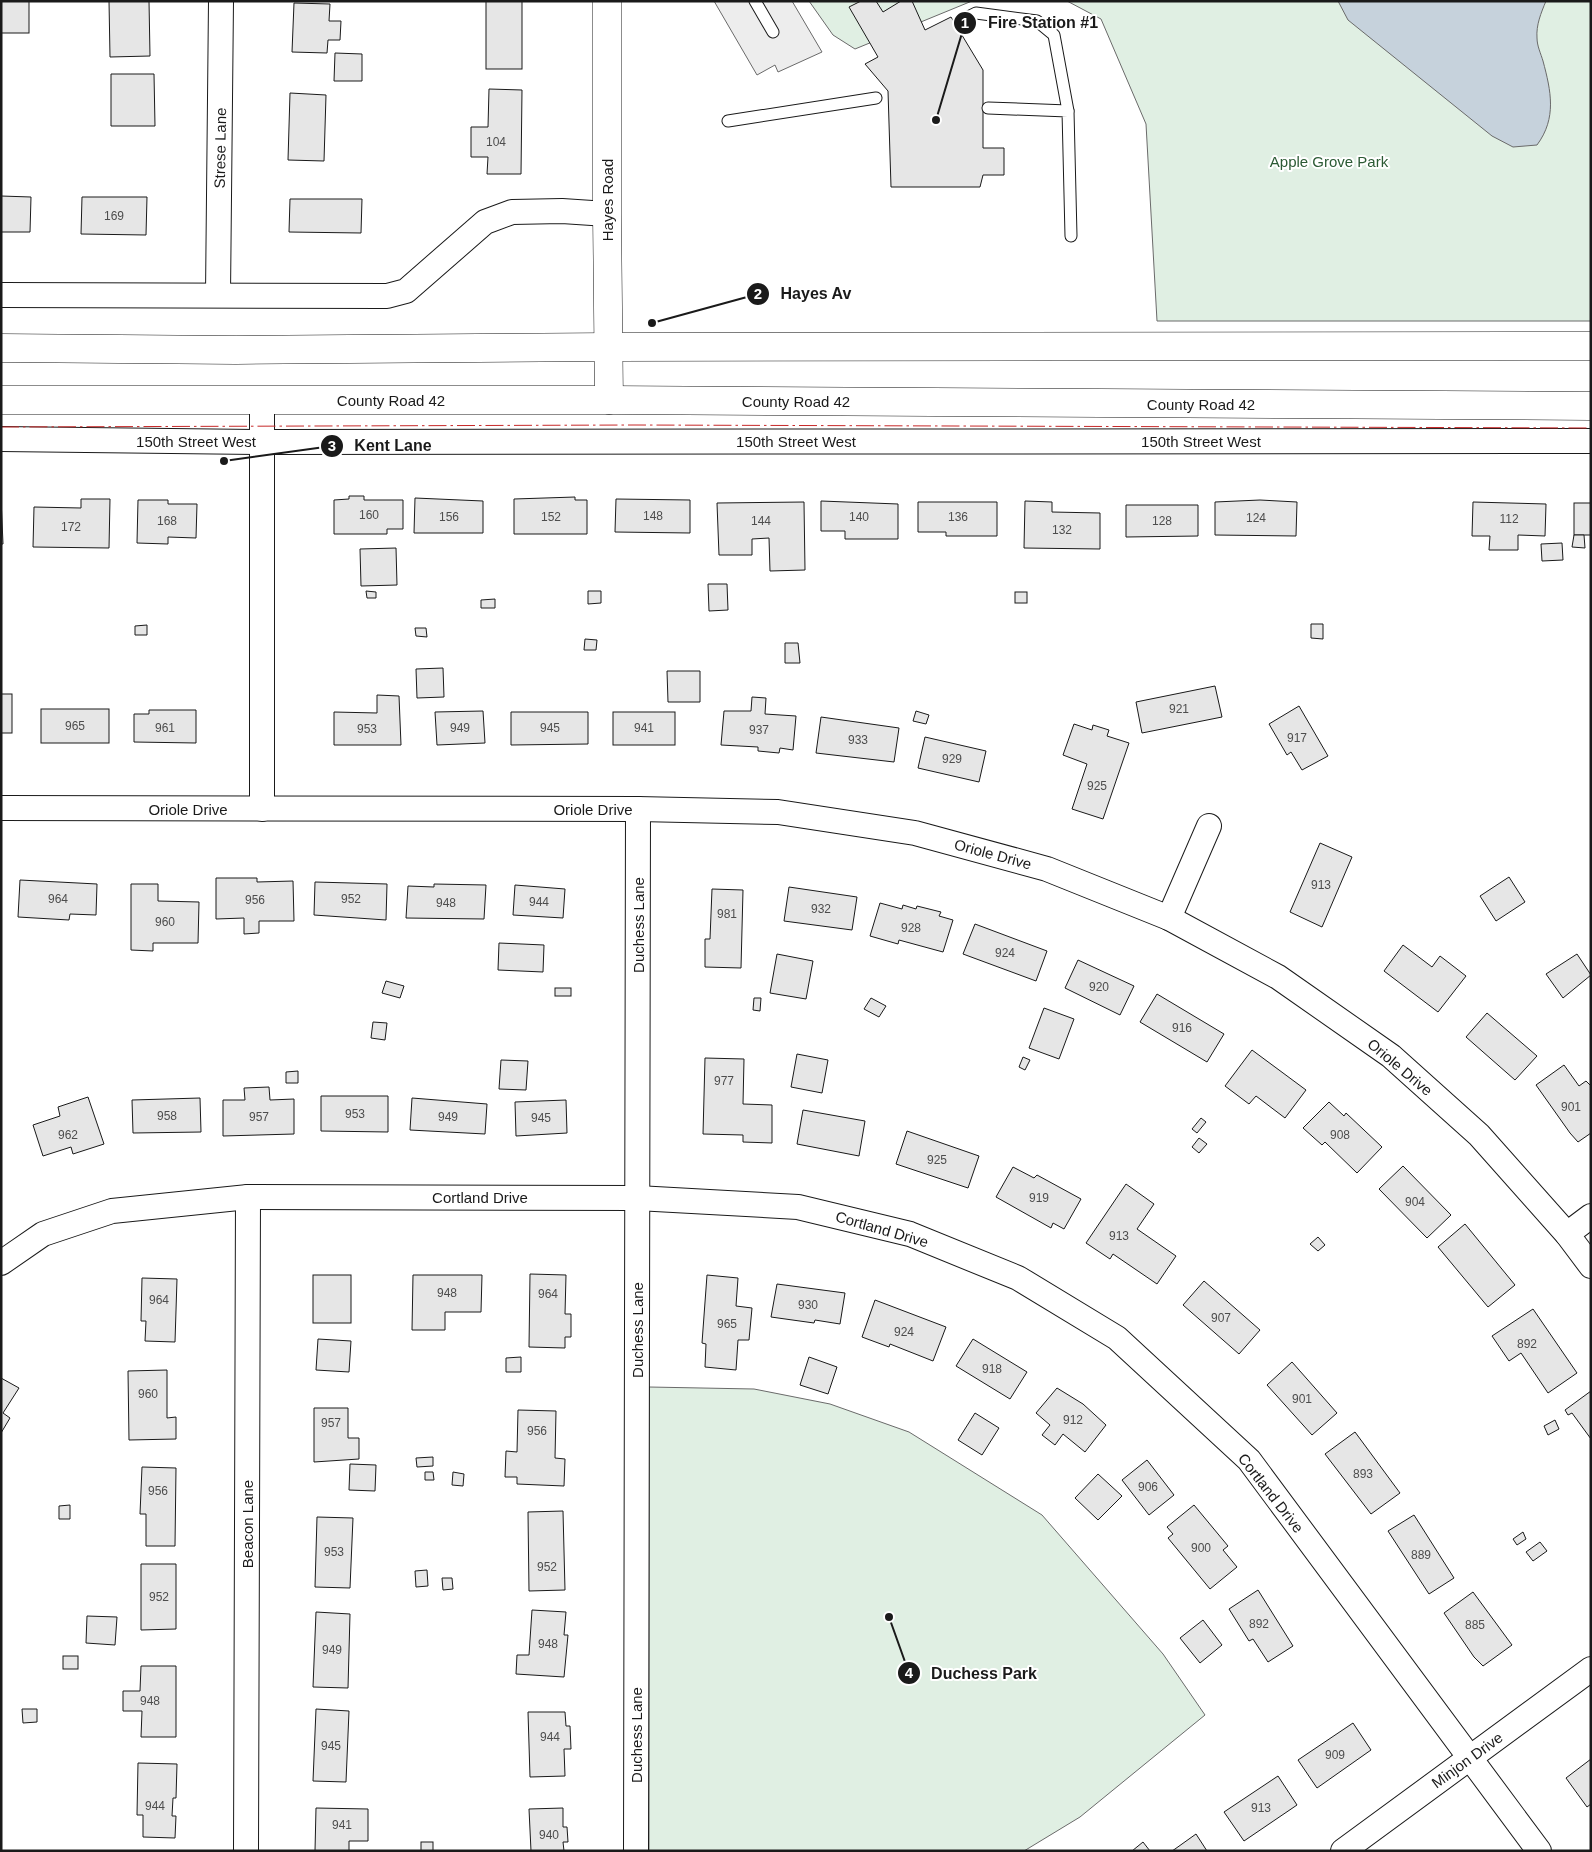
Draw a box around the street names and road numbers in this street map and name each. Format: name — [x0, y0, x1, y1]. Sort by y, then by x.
street label: Strese Lane — [211, 107, 229, 189]
street label: Hayes Road — [599, 159, 616, 241]
street label: County Road 42 — [337, 392, 445, 409]
street label: County Road 42 — [742, 393, 850, 410]
street label: County Road 42 — [1147, 396, 1255, 413]
street label: 150th Street West — [136, 433, 257, 450]
street label: 150th Street West — [736, 433, 857, 450]
street label: 150th Street West — [1141, 433, 1262, 450]
street label: Oriole Drive — [148, 801, 228, 818]
street label: Oriole Drive — [553, 801, 633, 818]
street label: Oriole Drive — [953, 836, 1033, 872]
street label: Duchess Lane — [630, 877, 647, 973]
street label: Oriole Drive — [1364, 1035, 1436, 1099]
street label: Cortland Drive — [432, 1189, 528, 1206]
street label: Cortland Drive — [834, 1208, 930, 1250]
street label: Duchess Lane — [629, 1282, 646, 1378]
street label: Cortland Drive — [1235, 1450, 1307, 1536]
street label: Beacon Lane — [239, 1480, 256, 1568]
street label: Duchess Lane — [628, 1687, 645, 1783]
street label: Minjon Drive — [1428, 1729, 1506, 1791]

